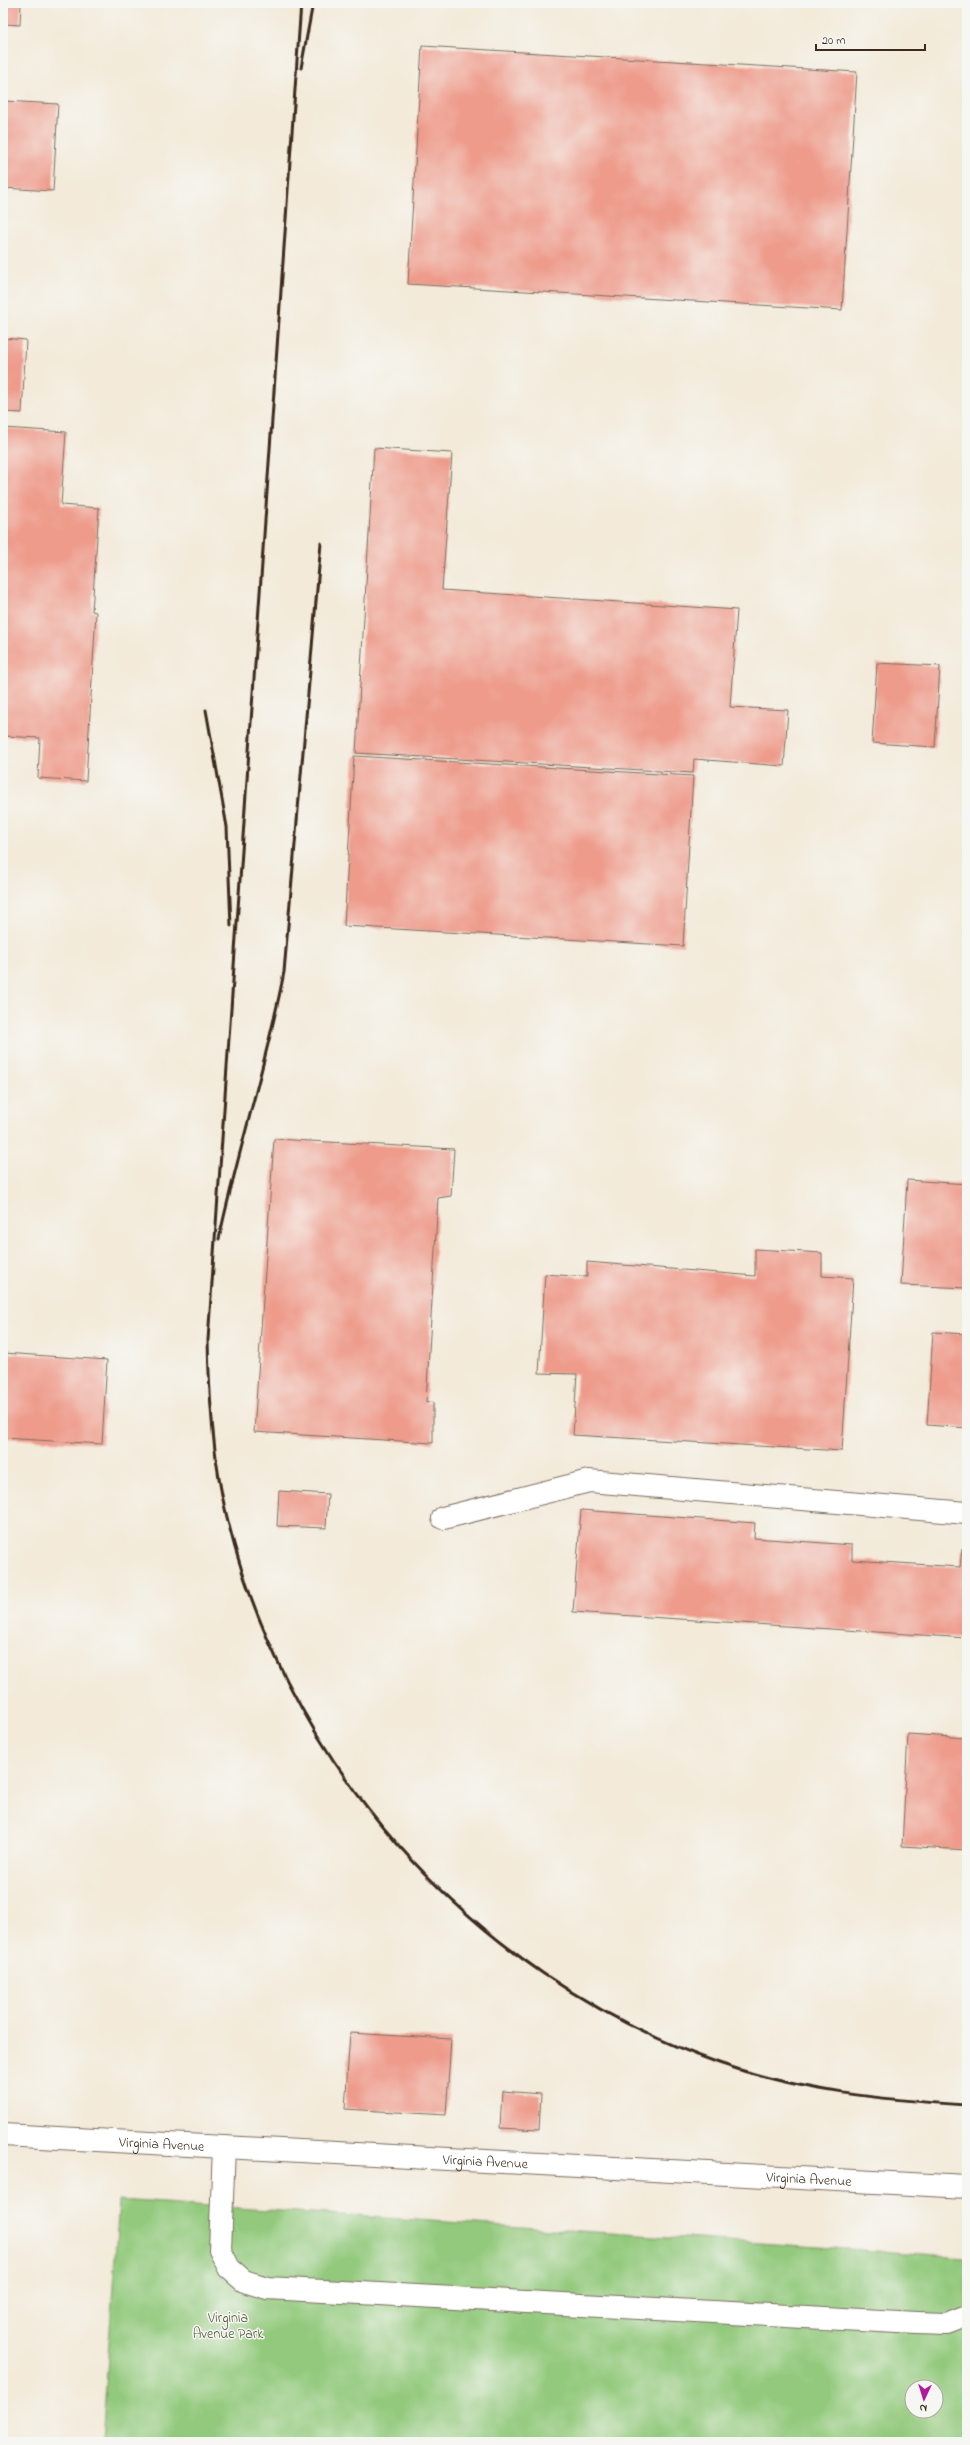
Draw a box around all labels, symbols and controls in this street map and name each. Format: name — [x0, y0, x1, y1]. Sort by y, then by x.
scale bar — [816, 26, 925, 52]
text: 20 m — [822, 32, 845, 50]
street label: Virginia Avenue — [117, 2132, 206, 2158]
street label: Virginia Avenue — [441, 2150, 529, 2175]
street label: Virginia Avenue — [765, 2167, 853, 2193]
park label: Virginia Avenue Park — [193, 2308, 264, 2345]
north arrow — [904, 2379, 944, 2419]
text: N — [919, 2400, 928, 2416]

